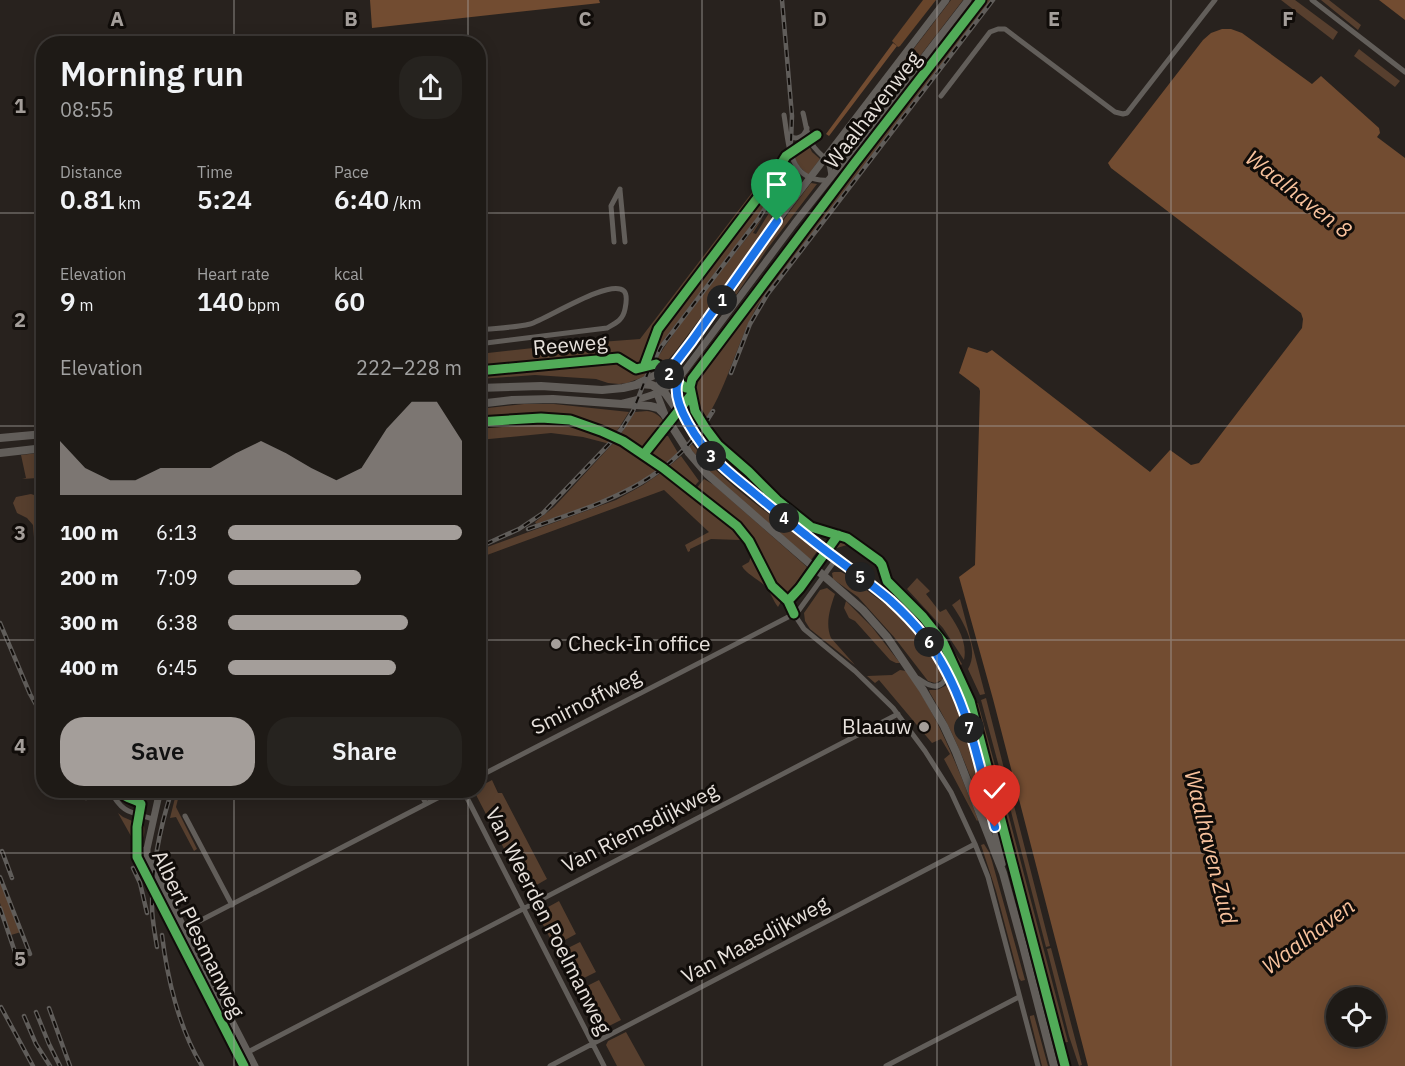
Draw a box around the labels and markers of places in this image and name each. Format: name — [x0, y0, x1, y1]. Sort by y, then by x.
pin — [751, 159, 802, 221]
pin: 1 — [707, 285, 737, 315]
pin: 2 — [654, 359, 684, 389]
pin: 3 — [696, 441, 726, 471]
pin: 4 — [769, 503, 799, 533]
pin: 5 — [845, 562, 875, 592]
pin: 6 — [914, 627, 944, 657]
place label: Check-In office — [568, 629, 711, 657]
marker: Check-In office — [549, 637, 563, 651]
place label: Blaauw — [842, 712, 912, 740]
pin: 7 — [954, 713, 984, 743]
marker: Blaauw — [917, 720, 931, 734]
pin — [969, 765, 1020, 827]

